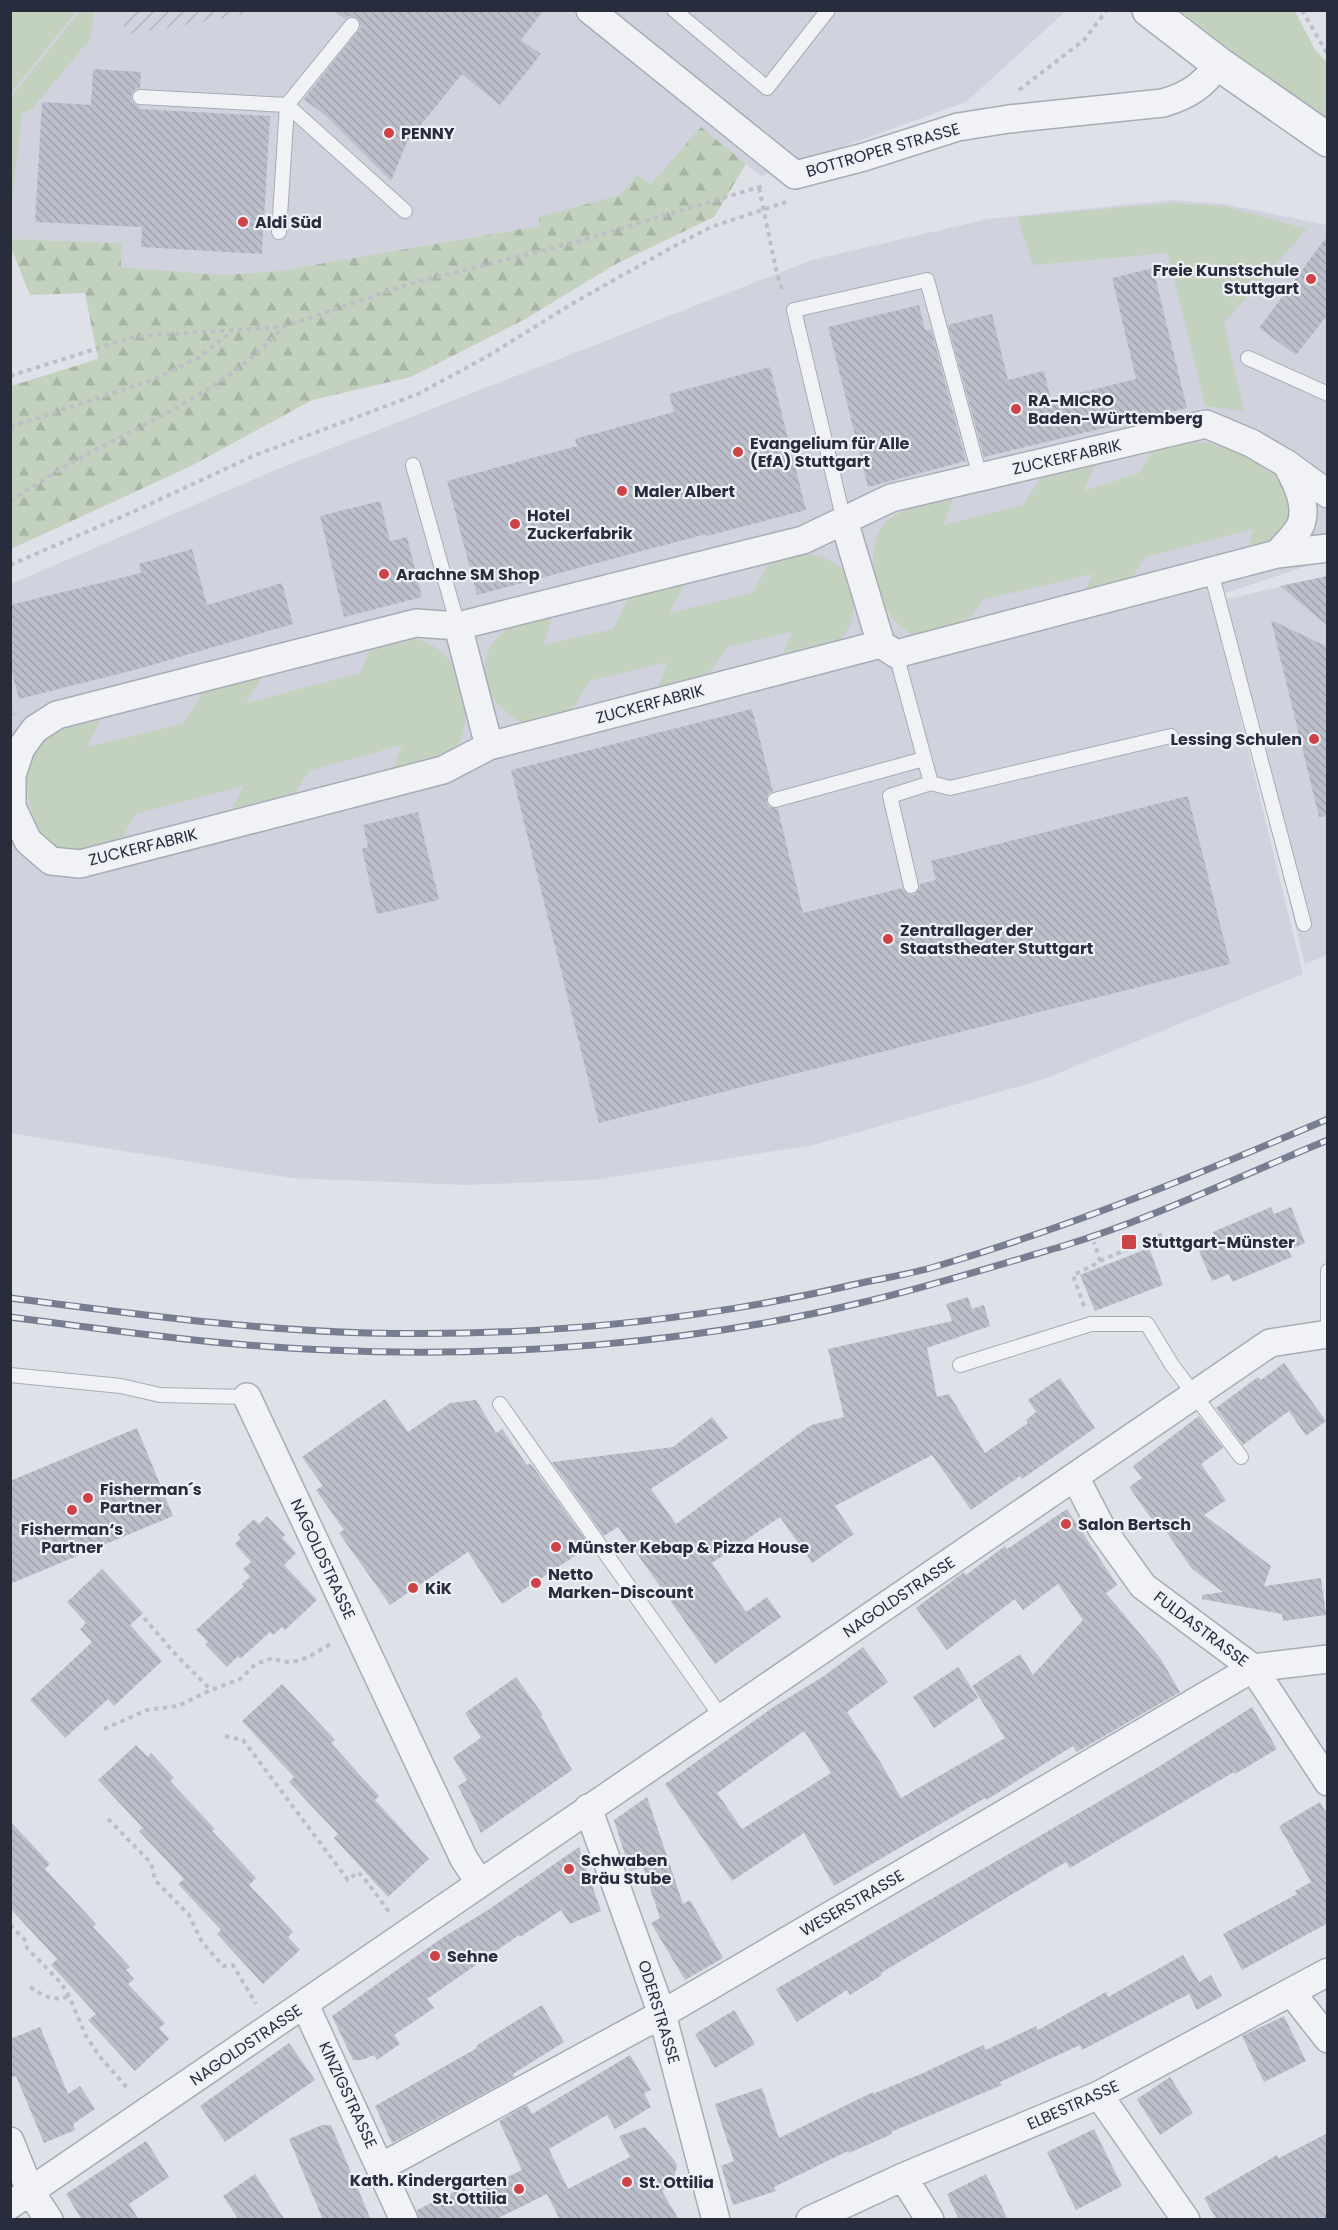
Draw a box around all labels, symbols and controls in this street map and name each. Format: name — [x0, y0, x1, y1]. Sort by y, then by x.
street label: BOTTROPER STRASSE — [803, 117, 963, 183]
place label: PENNY — [401, 122, 455, 145]
marker: PENNY — [382, 126, 396, 140]
place label: Aldi Süd — [255, 211, 322, 234]
marker: Aldi Süd — [236, 215, 250, 229]
place label: Freie Kunstschule Stuttgart — [1153, 259, 1299, 300]
marker: Freie Kunstschule Stuttgart — [1304, 272, 1318, 286]
place label: RA-MICRO Baden-Württemberg — [1028, 389, 1203, 430]
marker: RA-MICRO Baden-Württemberg — [1009, 402, 1023, 416]
place label: Evangelium für Alle (EfA) Stuttgart — [750, 432, 910, 473]
street label: ZUCKERFABRIK — [1010, 433, 1124, 481]
marker: Evangelium für Alle (EfA) Stuttgart — [731, 445, 745, 459]
place label: Maler Albert — [634, 480, 735, 503]
marker: Maler Albert — [615, 484, 629, 498]
place label: Hotel Zuckerfabrik — [527, 504, 633, 545]
marker: Hotel Zuckerfabrik — [508, 517, 522, 531]
place label: Arachne SM Shop — [396, 563, 540, 586]
marker: Arachne SM Shop — [377, 567, 391, 581]
street label: ZUCKERFABRIK — [593, 678, 707, 730]
place label: Lessing Schulen — [1170, 728, 1302, 751]
marker: Lessing Schulen — [1307, 732, 1321, 746]
street label: ZUCKERFABRIK — [86, 822, 200, 872]
place label: Zentrallager der Staatstheater Stuttgart — [900, 919, 1093, 960]
marker: Zentrallager der Staatstheater Stuttgart — [881, 932, 895, 946]
place label: Stuttgart-Münster — [1142, 1231, 1295, 1254]
marker: Stuttgart-Münster — [1120, 1233, 1138, 1251]
place label: Fisherman´s Partner — [100, 1478, 202, 1519]
marker: Fisherman´s Partner — [81, 1491, 95, 1505]
street label: NAGOLDSTRASSE — [285, 1495, 361, 1623]
marker: Fisherman‘s Partner — [65, 1503, 79, 1517]
place label: Salon Bertsch — [1078, 1513, 1191, 1536]
marker: Salon Bertsch — [1059, 1517, 1073, 1531]
place label: Fisherman‘s Partner — [21, 1518, 123, 1559]
place label: Münster Kebap & Pizza House — [568, 1536, 809, 1559]
marker: Münster Kebap & Pizza House — [549, 1540, 563, 1554]
street label: NAGOLDSTRASSE — [838, 1551, 960, 1643]
place label: Netto Marken-Discount — [548, 1563, 693, 1604]
marker: Netto Marken-Discount — [529, 1576, 543, 1590]
place label: KiK — [425, 1577, 452, 1600]
marker: KiK — [406, 1581, 420, 1595]
street label: FULDASTRASSE — [1149, 1586, 1253, 1672]
place label: Schwaben Bräu Stube — [581, 1849, 671, 1890]
marker: Schwaben Bräu Stube — [562, 1862, 576, 1876]
street label: WESERSTRASSE — [796, 1864, 908, 1942]
place label: Sehne — [447, 1945, 498, 1968]
marker: Sehne — [428, 1949, 442, 1963]
street label: ODERSTRASSE — [632, 1957, 686, 2067]
street label: NAGOLDSTRASSE — [185, 1999, 307, 2091]
street label: KINZIGSTRASSE — [313, 2038, 383, 2152]
street label: ELBESTRASSE — [1023, 2074, 1123, 2136]
place label: Kath. Kindergarten St. Ottilia — [350, 2169, 507, 2210]
place label: St. Ottilia — [639, 2171, 714, 2194]
marker: St. Ottilia — [620, 2175, 634, 2189]
marker: Kath. Kindergarten St. Ottilia — [512, 2182, 526, 2196]

